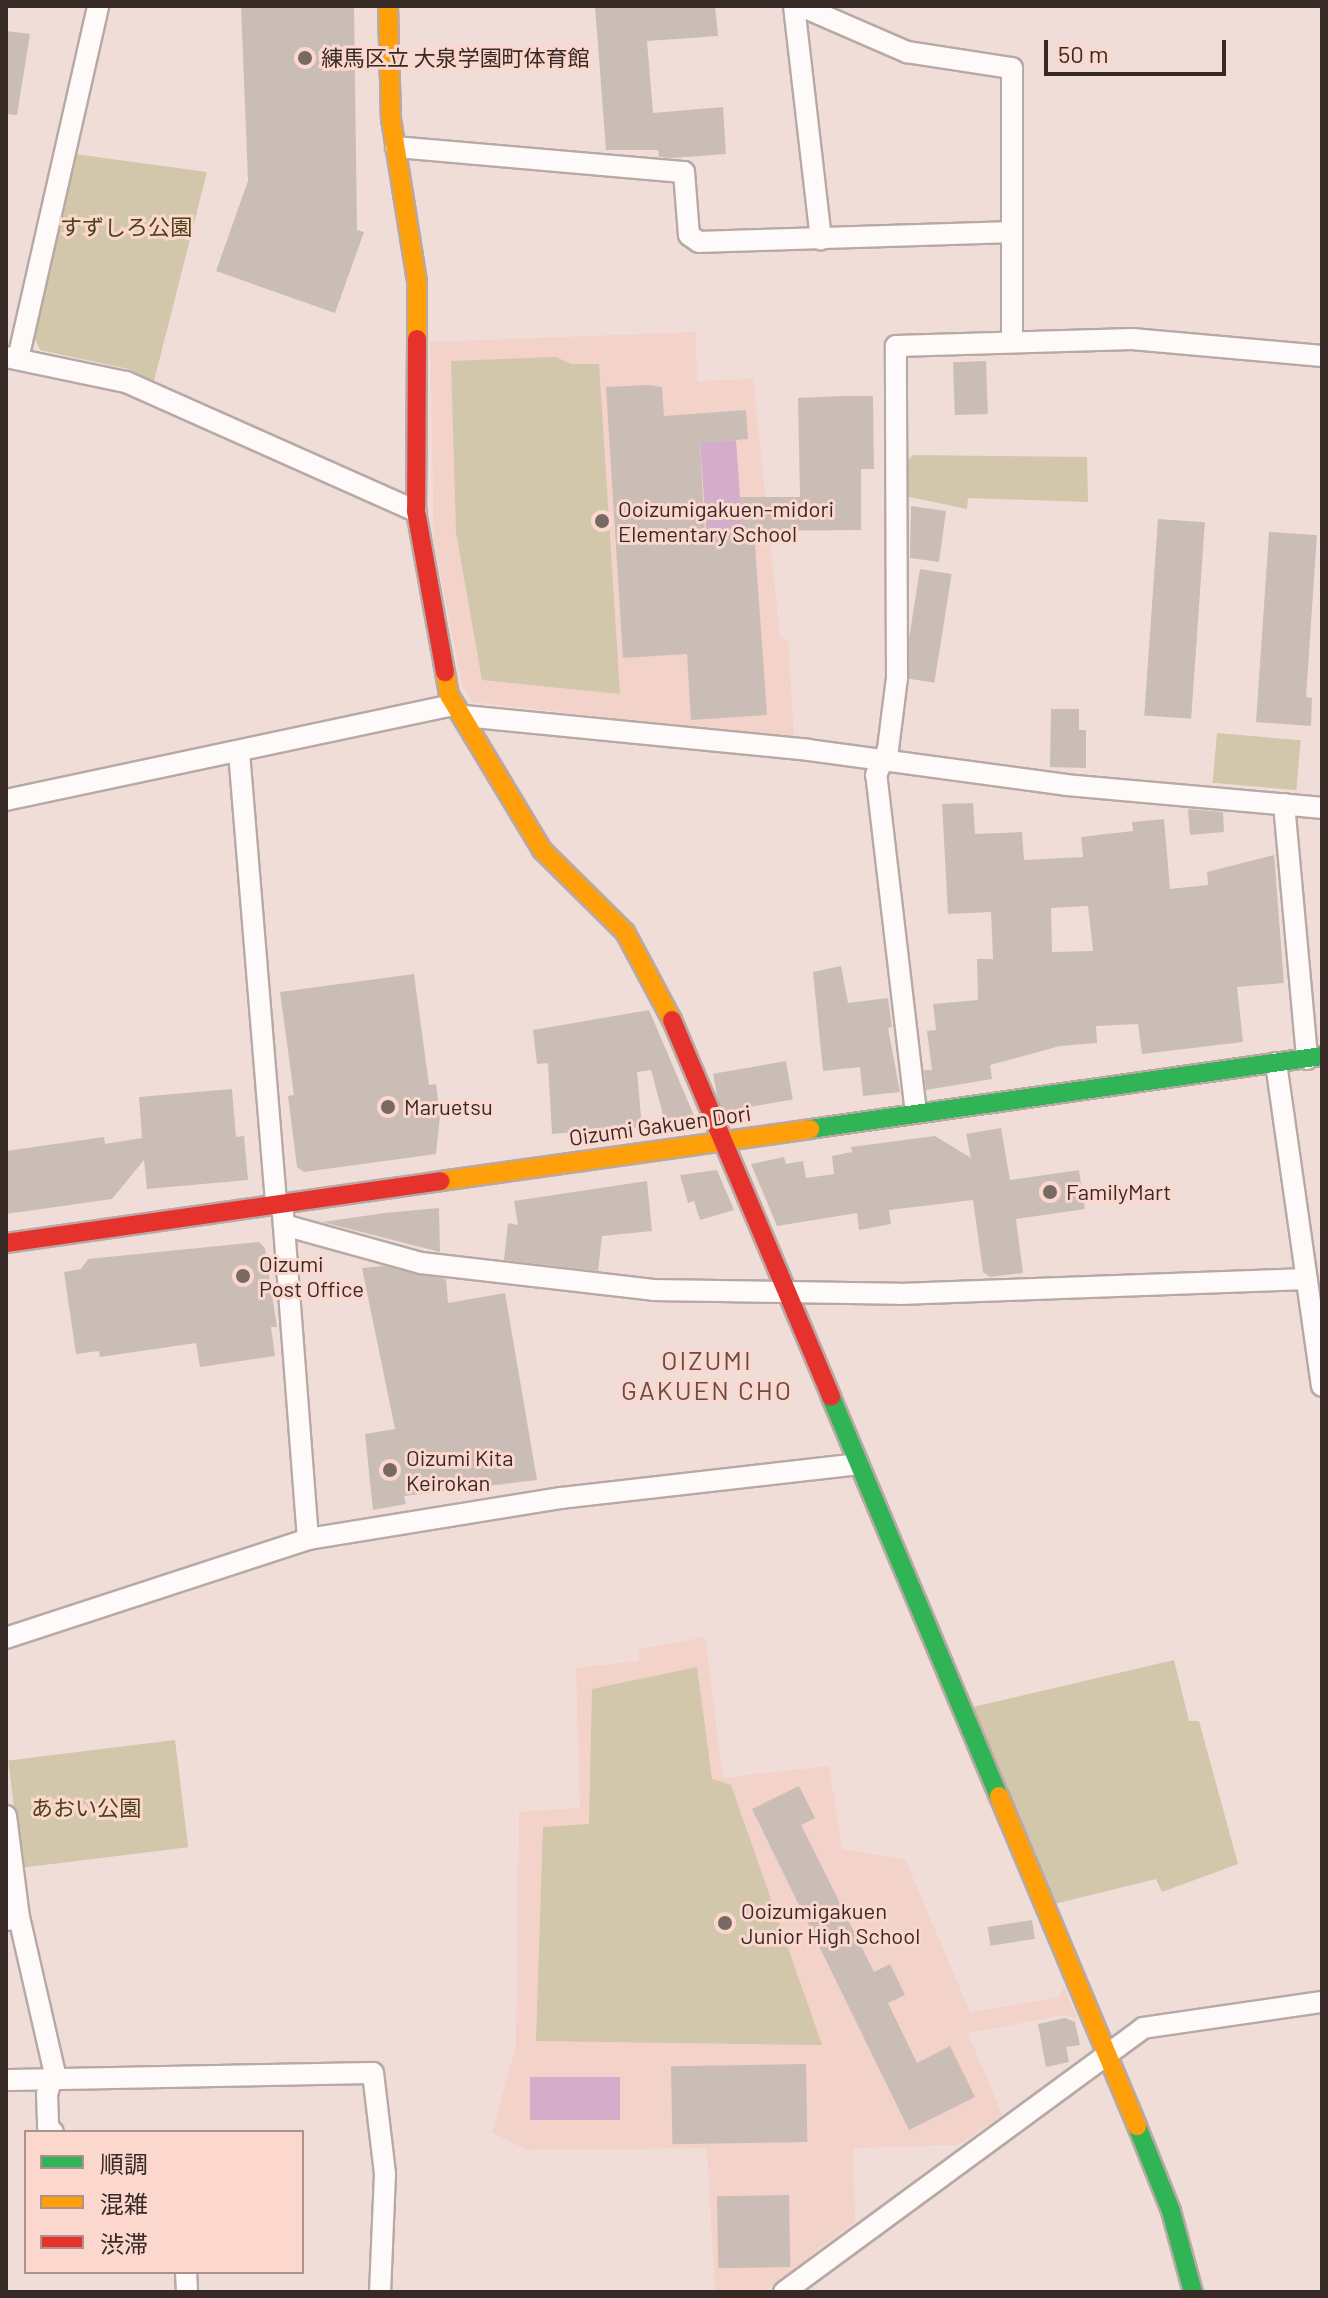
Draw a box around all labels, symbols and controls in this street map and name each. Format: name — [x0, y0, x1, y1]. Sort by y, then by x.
scale bar — [1048, 24, 1230, 74]
text: 50 m — [1058, 39, 1109, 68]
place label: 練馬区立 大泉学園町体育館 — [321, 45, 589, 71]
marker: 練馬区立 大泉学園町体育館 — [296, 49, 314, 67]
park label: すずしろ公園 — [60, 214, 192, 240]
place label: Ooizumigakuen-midori Elementary School — [618, 495, 834, 546]
marker: Ooizumigakuen-midori Elementary School — [593, 512, 611, 530]
place label: Maruetsu — [404, 1094, 493, 1120]
marker: Maruetsu — [379, 1098, 397, 1116]
street label: Oizumi Gakuen Dori — [567, 1099, 753, 1151]
place label: FamilyMart — [1066, 1179, 1171, 1205]
marker: FamilyMart — [1041, 1183, 1059, 1201]
place label: Oizumi Post Office — [259, 1250, 364, 1302]
marker: Oizumi Post Office — [234, 1267, 252, 1285]
district label: OIZUMI GAKUEN CHO — [621, 1344, 793, 1406]
place label: Oizumi Kita Keirokan — [406, 1444, 513, 1496]
marker: Oizumi Kita Keirokan — [381, 1461, 399, 1479]
park label: あおい公園 — [31, 1795, 141, 1821]
place label: Ooizumigakuen Junior High School — [741, 1897, 920, 1948]
marker: Ooizumigakuen Junior High School — [716, 1914, 734, 1932]
legend — [24, 2130, 304, 2274]
text: 順調 — [100, 2149, 148, 2178]
text: 混雑 — [100, 2189, 148, 2218]
text: 渋滞 — [100, 2229, 148, 2258]

